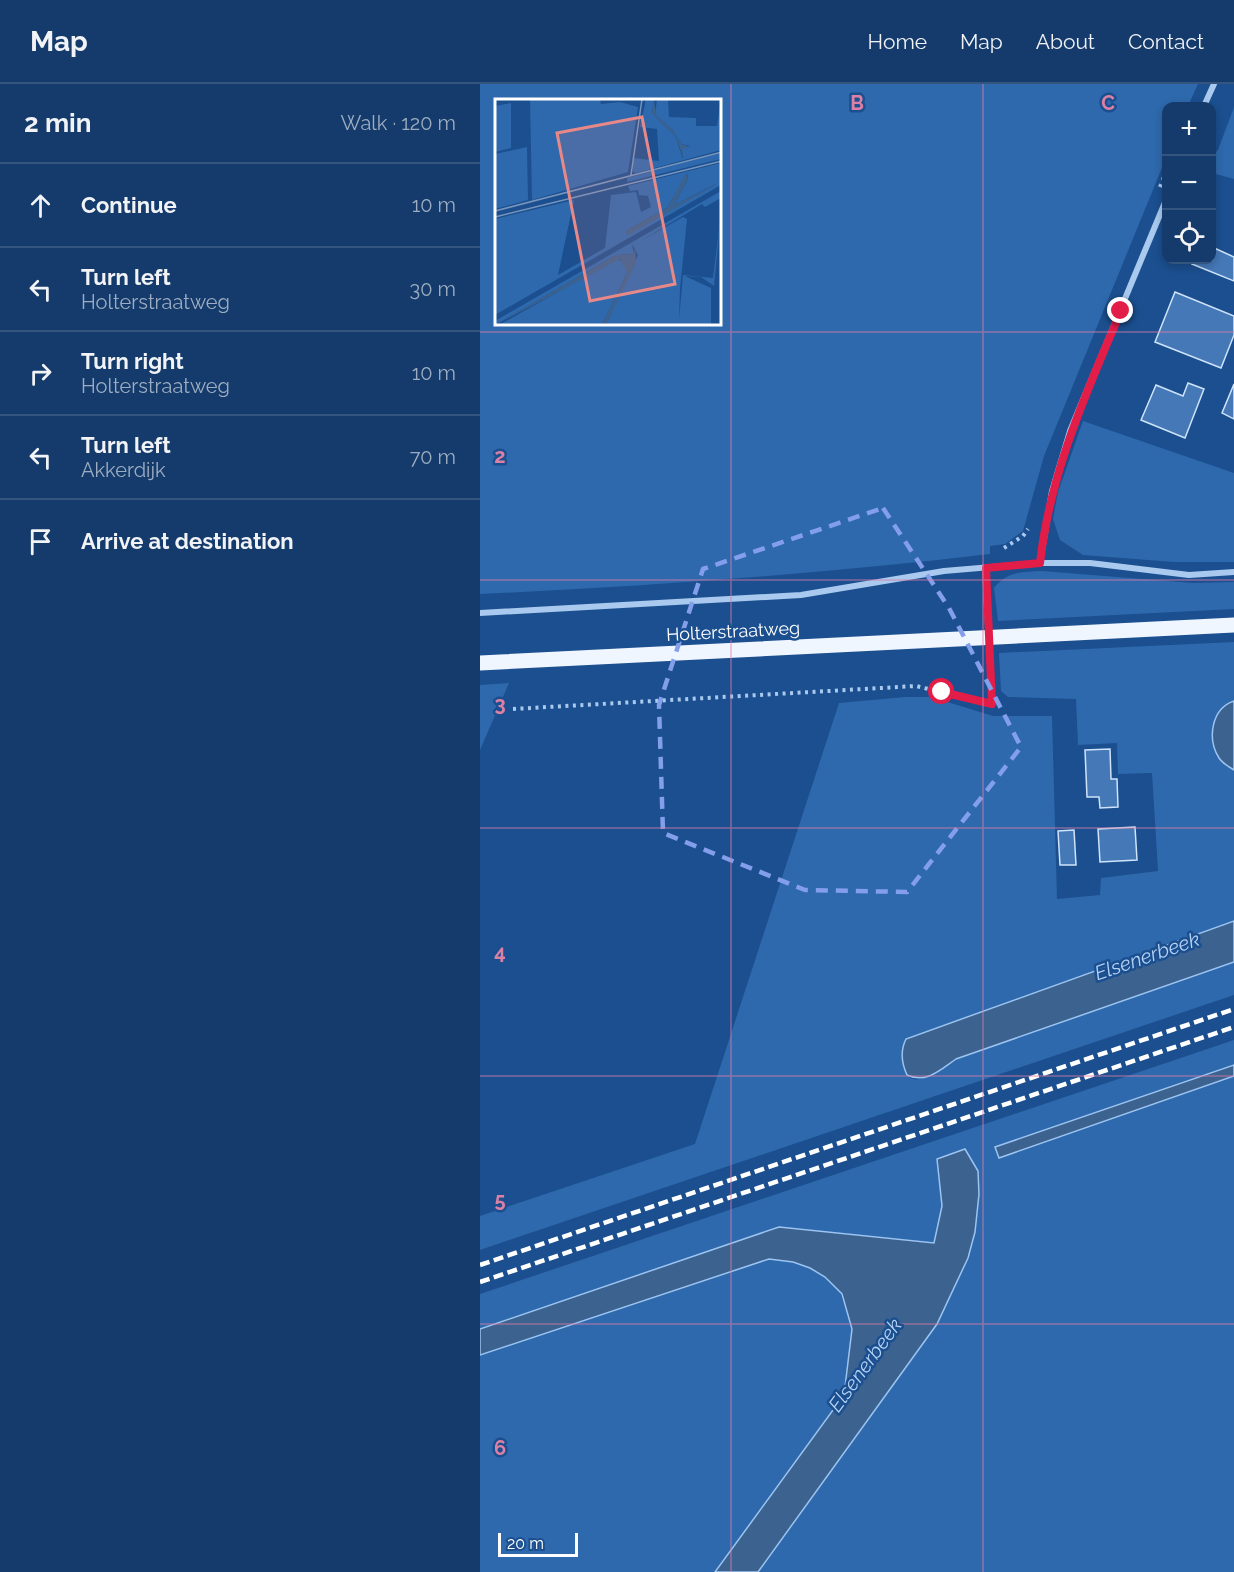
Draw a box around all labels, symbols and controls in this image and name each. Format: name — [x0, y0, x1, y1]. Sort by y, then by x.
text: Map — [30, 25, 88, 58]
text: Home — [868, 29, 927, 54]
text: Map — [960, 29, 1003, 54]
text: About — [1036, 29, 1095, 54]
text: Contact — [1128, 29, 1204, 54]
text: B — [850, 91, 864, 115]
text: C — [1101, 91, 1115, 115]
inset map — [495, 99, 722, 326]
map controls — [1162, 102, 1216, 264]
button: + — [1162, 102, 1216, 156]
text: 2 min — [24, 108, 91, 138]
text: Walk · 120 m — [341, 111, 456, 135]
button: − — [1162, 156, 1216, 210]
icon: ahead — [24, 189, 57, 222]
text: Continue — [81, 192, 177, 218]
text: 10 m — [412, 193, 456, 217]
button: locate — [1162, 210, 1216, 264]
text: Turn left — [81, 264, 171, 290]
icon: left — [24, 273, 57, 306]
text: 30 m — [410, 277, 456, 301]
text: Holterstraatweg — [81, 290, 230, 314]
route end — [1107, 297, 1133, 323]
text: Turn right — [81, 348, 184, 374]
icon: right — [24, 357, 57, 390]
text: 10 m — [412, 361, 456, 385]
text: Holterstraatweg — [81, 374, 230, 398]
text: Turn left — [81, 432, 171, 458]
icon: left — [24, 441, 57, 474]
text: 2 — [494, 444, 506, 468]
text: 70 m — [410, 445, 456, 469]
text: Akkerdijk — [81, 458, 166, 482]
icon: arrive — [24, 525, 57, 558]
text: Arrive at destination — [81, 528, 294, 554]
street label: Holterstraatweg — [666, 617, 800, 645]
route start — [928, 678, 954, 704]
text: 3 — [494, 692, 506, 716]
water label: Elsenerbeek — [1091, 927, 1203, 985]
text: 4 — [494, 940, 506, 964]
text: 5 — [494, 1188, 506, 1212]
water label: Elsenerbeek — [823, 1313, 907, 1416]
text: 6 — [494, 1436, 506, 1460]
scale bar — [498, 1530, 578, 1558]
text: 20 m — [507, 1534, 544, 1553]

